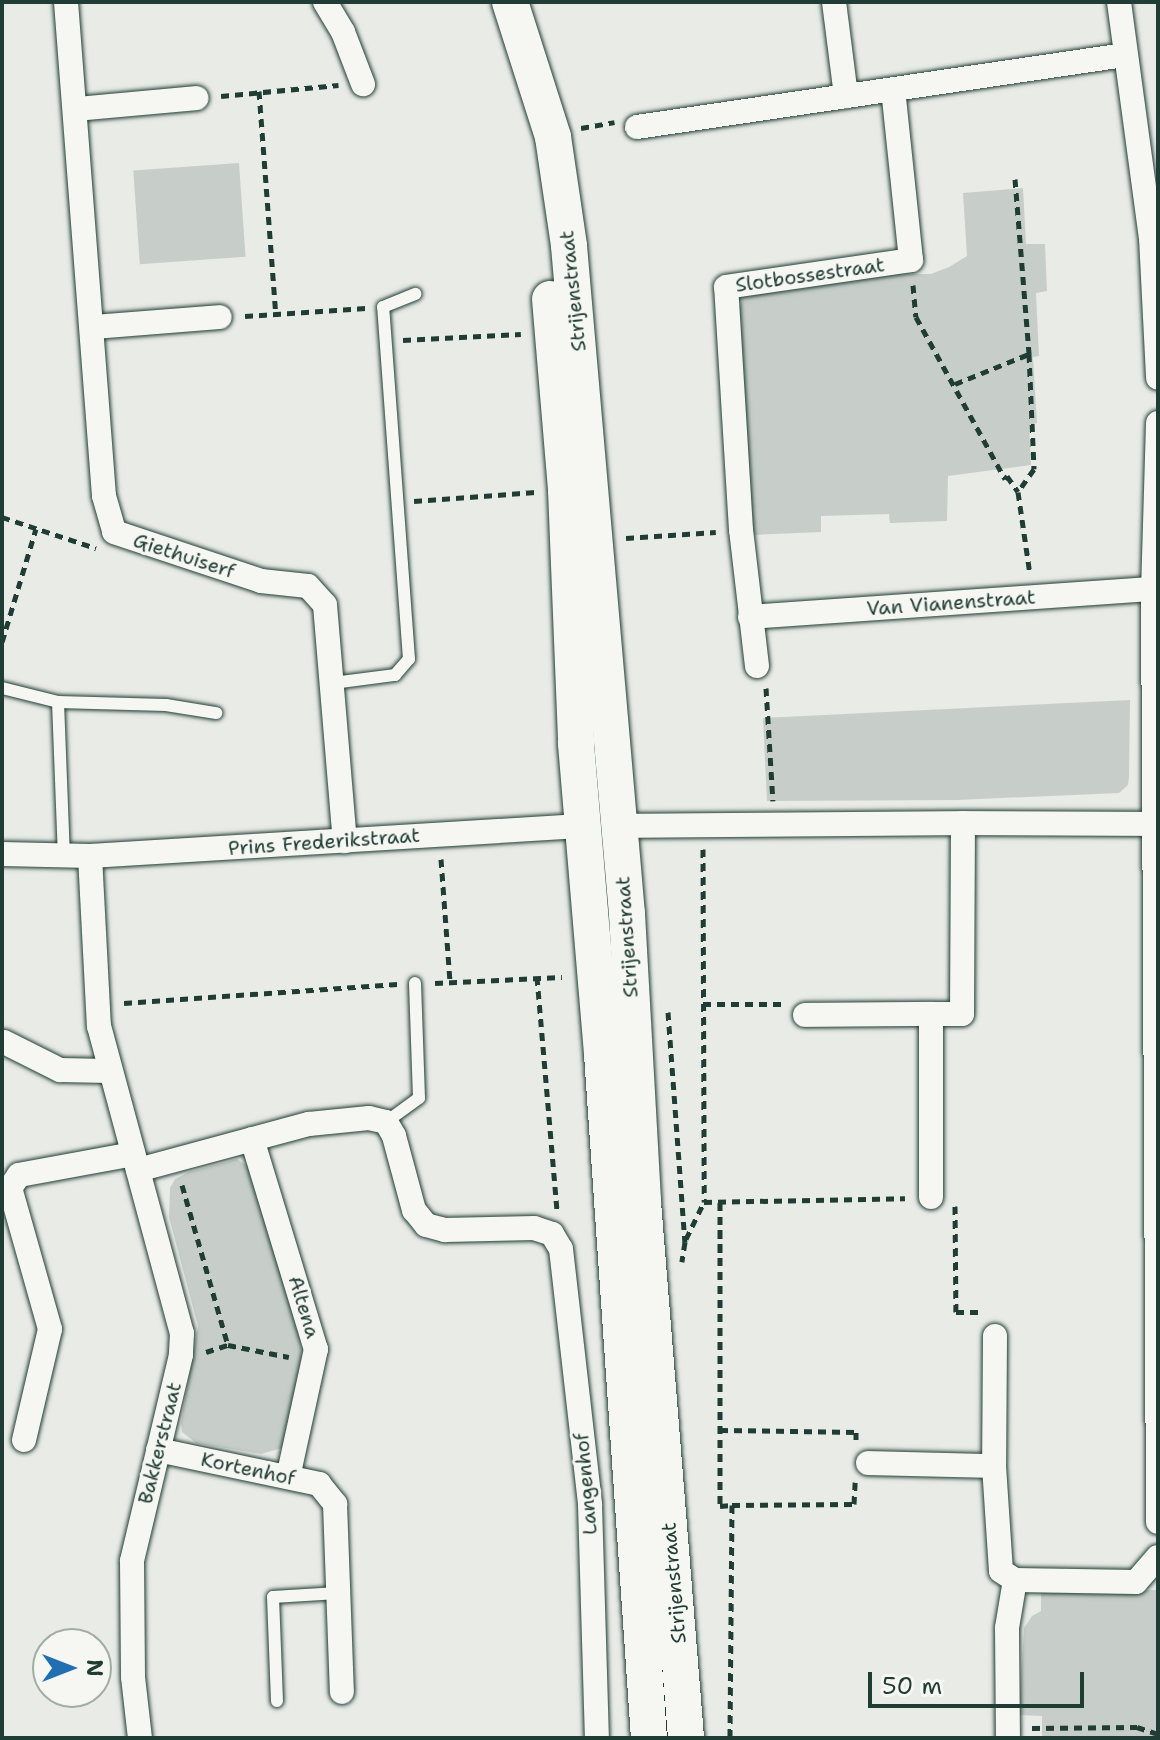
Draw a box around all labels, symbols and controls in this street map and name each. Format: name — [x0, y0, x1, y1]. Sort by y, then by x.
street label: Strijenstraat — [555, 229, 591, 353]
street label: Slotbossestraat — [734, 253, 886, 297]
street label: Giethuiserf — [130, 528, 238, 584]
street label: Van Vianenstraat — [866, 585, 1036, 621]
street label: Prins Frederikstraat — [227, 823, 421, 861]
street label: Strijenstraat — [611, 875, 643, 999]
street label: Altena — [283, 1273, 325, 1341]
street label: Bakkerstraat — [133, 1380, 187, 1506]
street label: Langenhof — [570, 1432, 602, 1536]
street label: Kortenhof — [199, 1447, 297, 1491]
street label: Strijenstraat — [657, 1521, 691, 1645]
north arrow — [32, 1628, 112, 1708]
scale bar — [872, 1656, 1088, 1706]
text: N — [80, 1659, 109, 1677]
text: 50 m — [882, 1670, 942, 1702]

